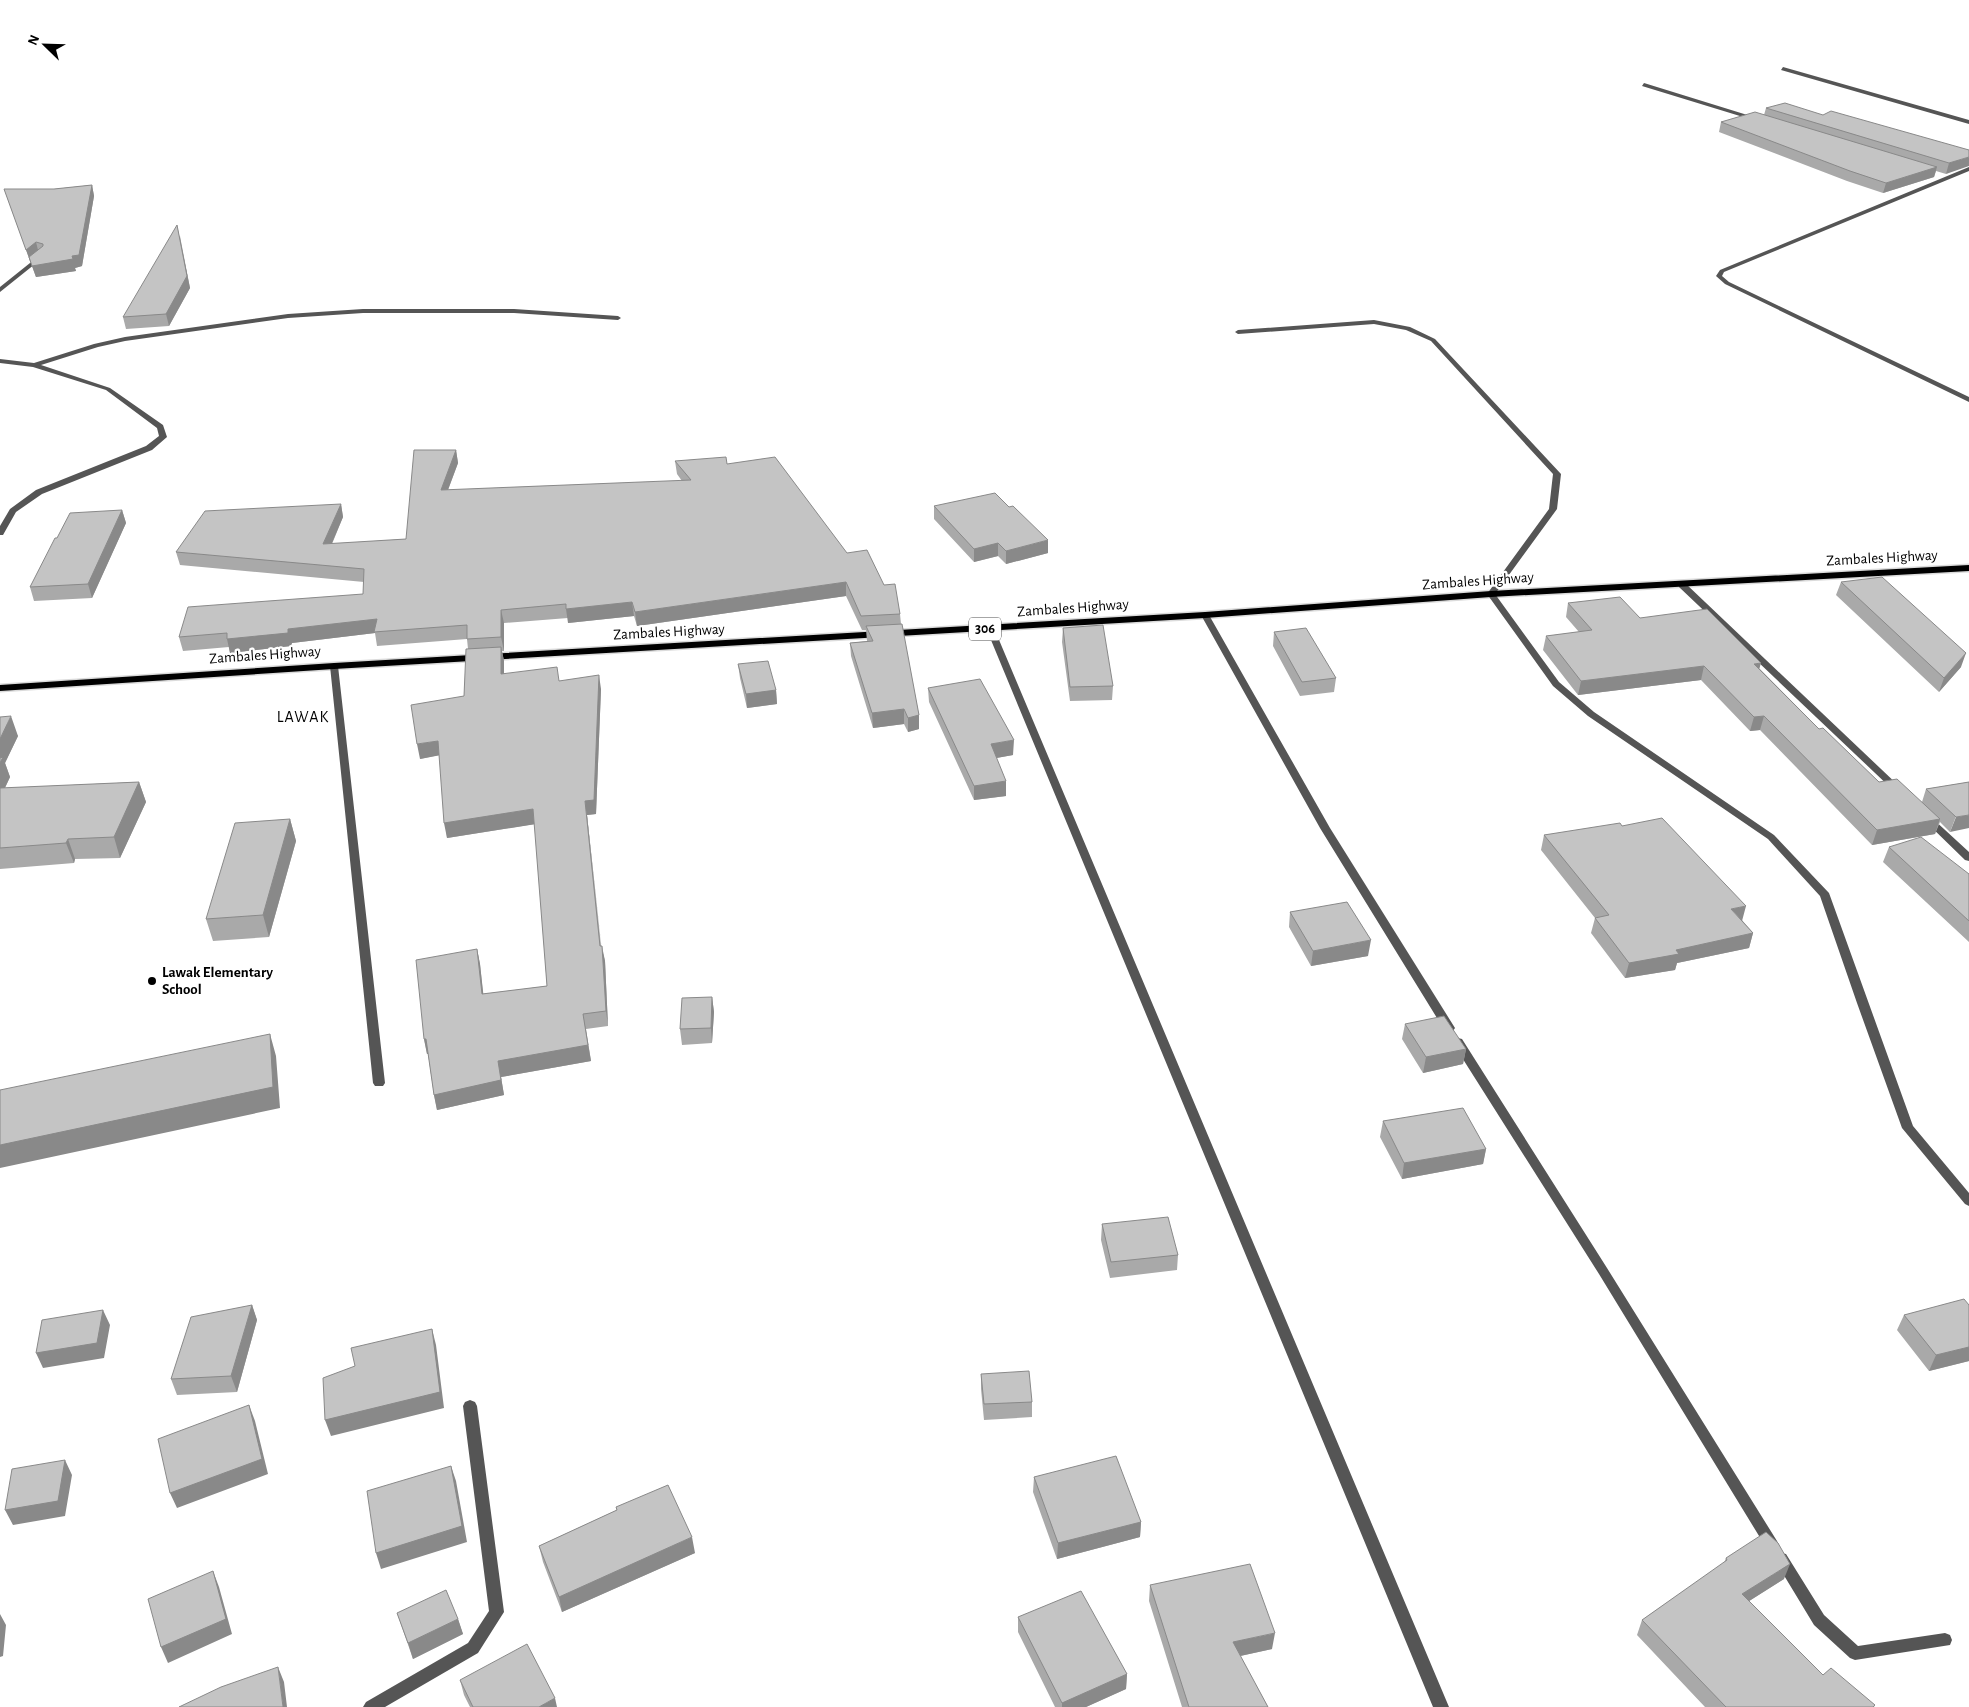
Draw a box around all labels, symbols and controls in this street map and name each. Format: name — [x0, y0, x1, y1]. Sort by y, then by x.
north arrow — [20, 20, 70, 70]
text: N — [26, 33, 42, 48]
street label: Zambales Highway — [1826, 548, 1939, 568]
street label: Zambales Highway — [1422, 570, 1535, 592]
street label: Zambales Highway — [1017, 597, 1130, 619]
road number: 306 — [969, 618, 1001, 640]
street label: Zambales Highway — [613, 622, 726, 642]
street label: Zambales Highway — [209, 644, 322, 666]
district label: LAWAK — [277, 709, 329, 725]
place label: Lawak Elementary School — [162, 965, 273, 997]
marker: Lawak Elementary School — [146, 975, 158, 987]

